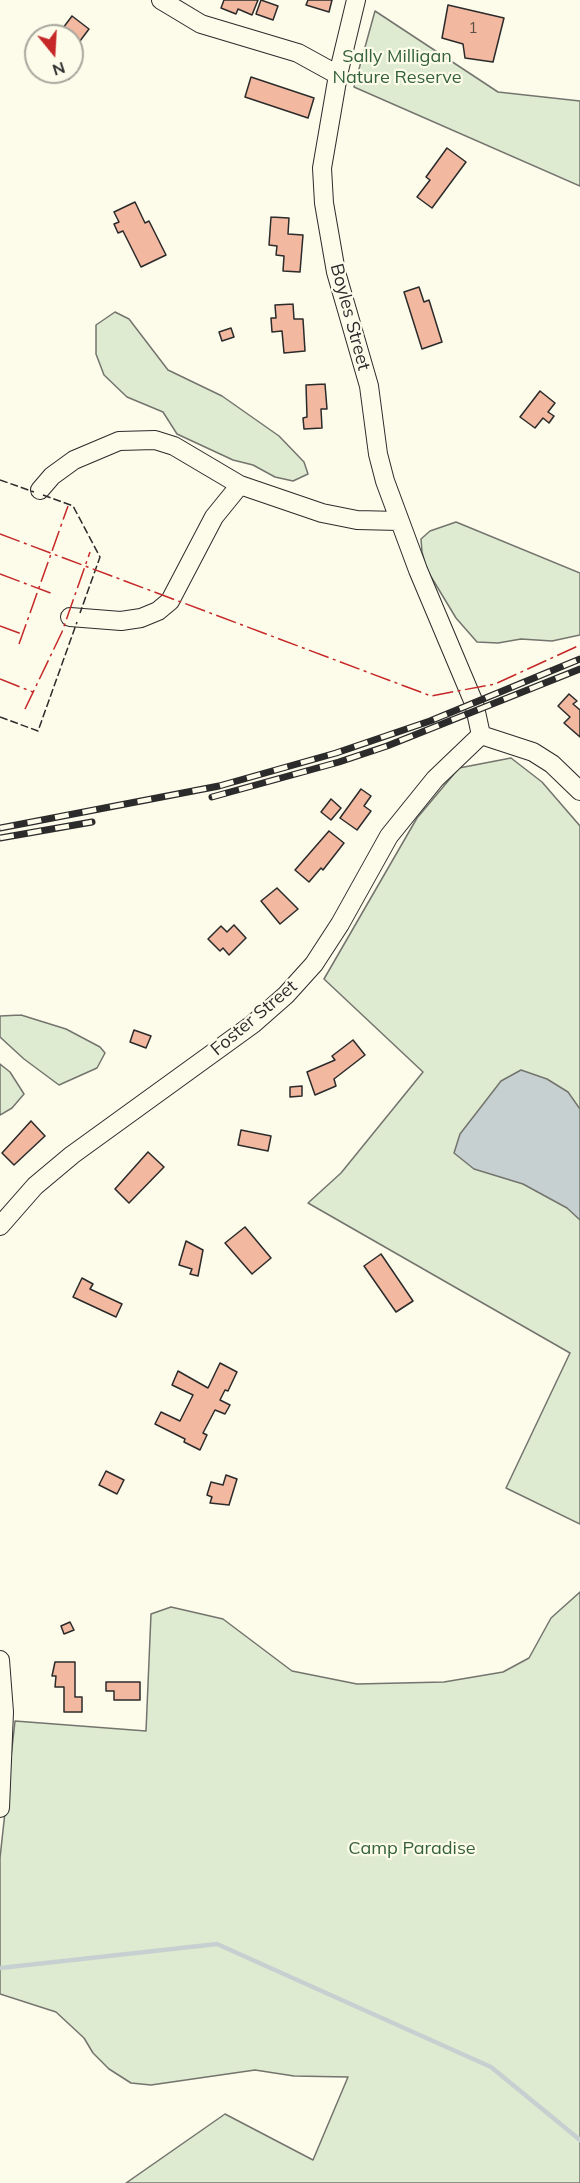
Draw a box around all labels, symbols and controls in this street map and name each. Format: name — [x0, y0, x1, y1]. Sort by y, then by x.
house number: 1 — [469, 19, 477, 37]
north arrow — [24, 24, 84, 84]
park label: Sally Milligan Nature Reserve — [333, 46, 461, 88]
text: N — [50, 58, 68, 81]
street label: Boyles Street — [325, 261, 375, 373]
street label: Foster Street — [206, 976, 302, 1060]
park label: Camp Paradise — [348, 1838, 476, 1860]

